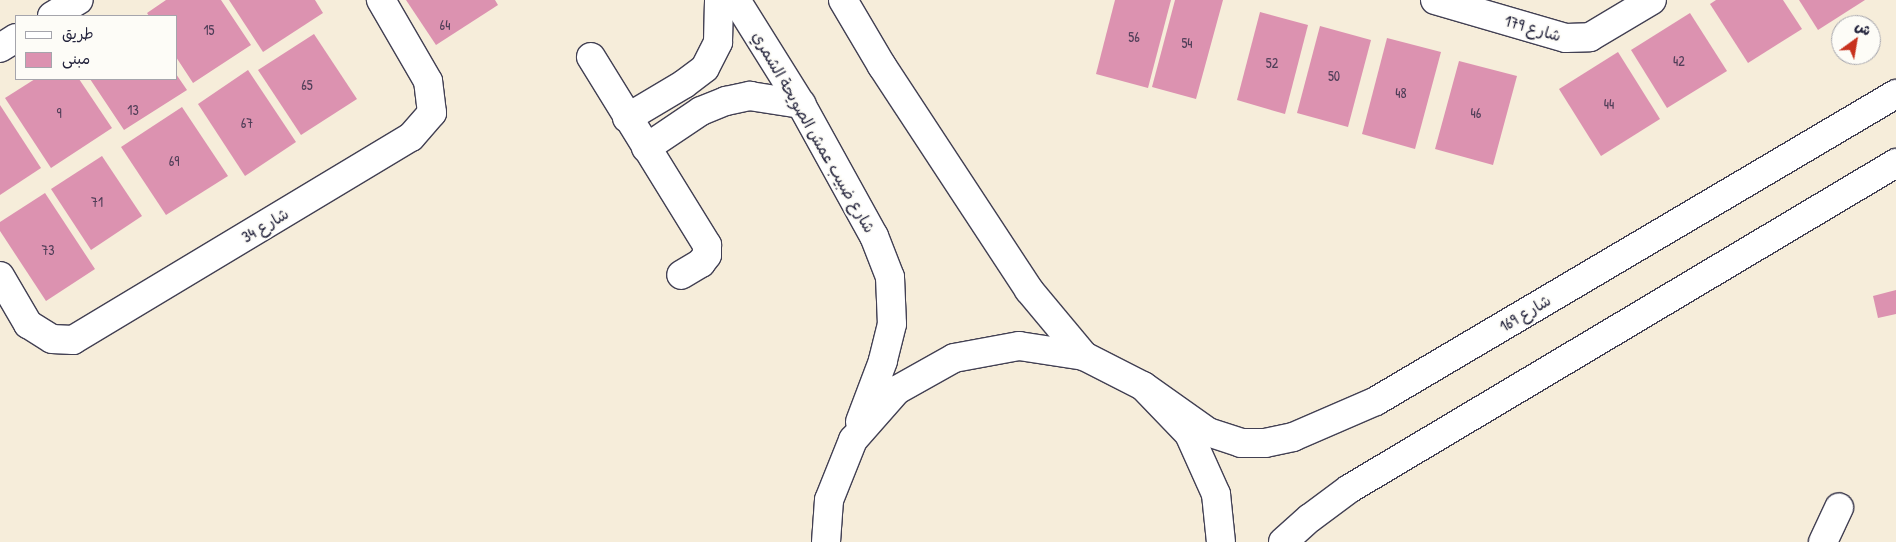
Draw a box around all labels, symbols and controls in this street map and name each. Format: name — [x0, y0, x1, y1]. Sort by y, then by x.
street label: شارع 179 — [1503, 11, 1563, 45]
legend — [15, 15, 178, 80]
north arrow — [1831, 15, 1881, 65]
text: ش — [1852, 16, 1875, 40]
house number: 64 — [440, 17, 450, 33]
house number: 15 — [203, 22, 215, 38]
text: طريق — [62, 23, 94, 44]
street label: شارع ضبيب عمش الصويحة الشمري — [748, 28, 880, 236]
house number: 56 — [1128, 29, 1140, 45]
house number: 54 — [1181, 35, 1193, 51]
text: مبنى — [62, 48, 90, 69]
house number: 42 — [1673, 53, 1685, 69]
house number: 52 — [1266, 55, 1278, 71]
house number: 50 — [1328, 68, 1340, 84]
house number: 65 — [301, 77, 313, 93]
house number: 48 — [1395, 85, 1407, 101]
house number: 44 — [1604, 96, 1614, 112]
house number: 13 — [127, 102, 139, 118]
house number: 9 — [56, 105, 62, 121]
house number: 46 — [1471, 105, 1481, 121]
house number: 67 — [241, 115, 253, 131]
house number: 69 — [169, 153, 179, 169]
house number: 71 — [91, 194, 103, 210]
street label: شارع 34 — [238, 204, 292, 246]
house number: 73 — [41, 242, 55, 258]
street label: شارع 169 — [1496, 290, 1554, 336]

